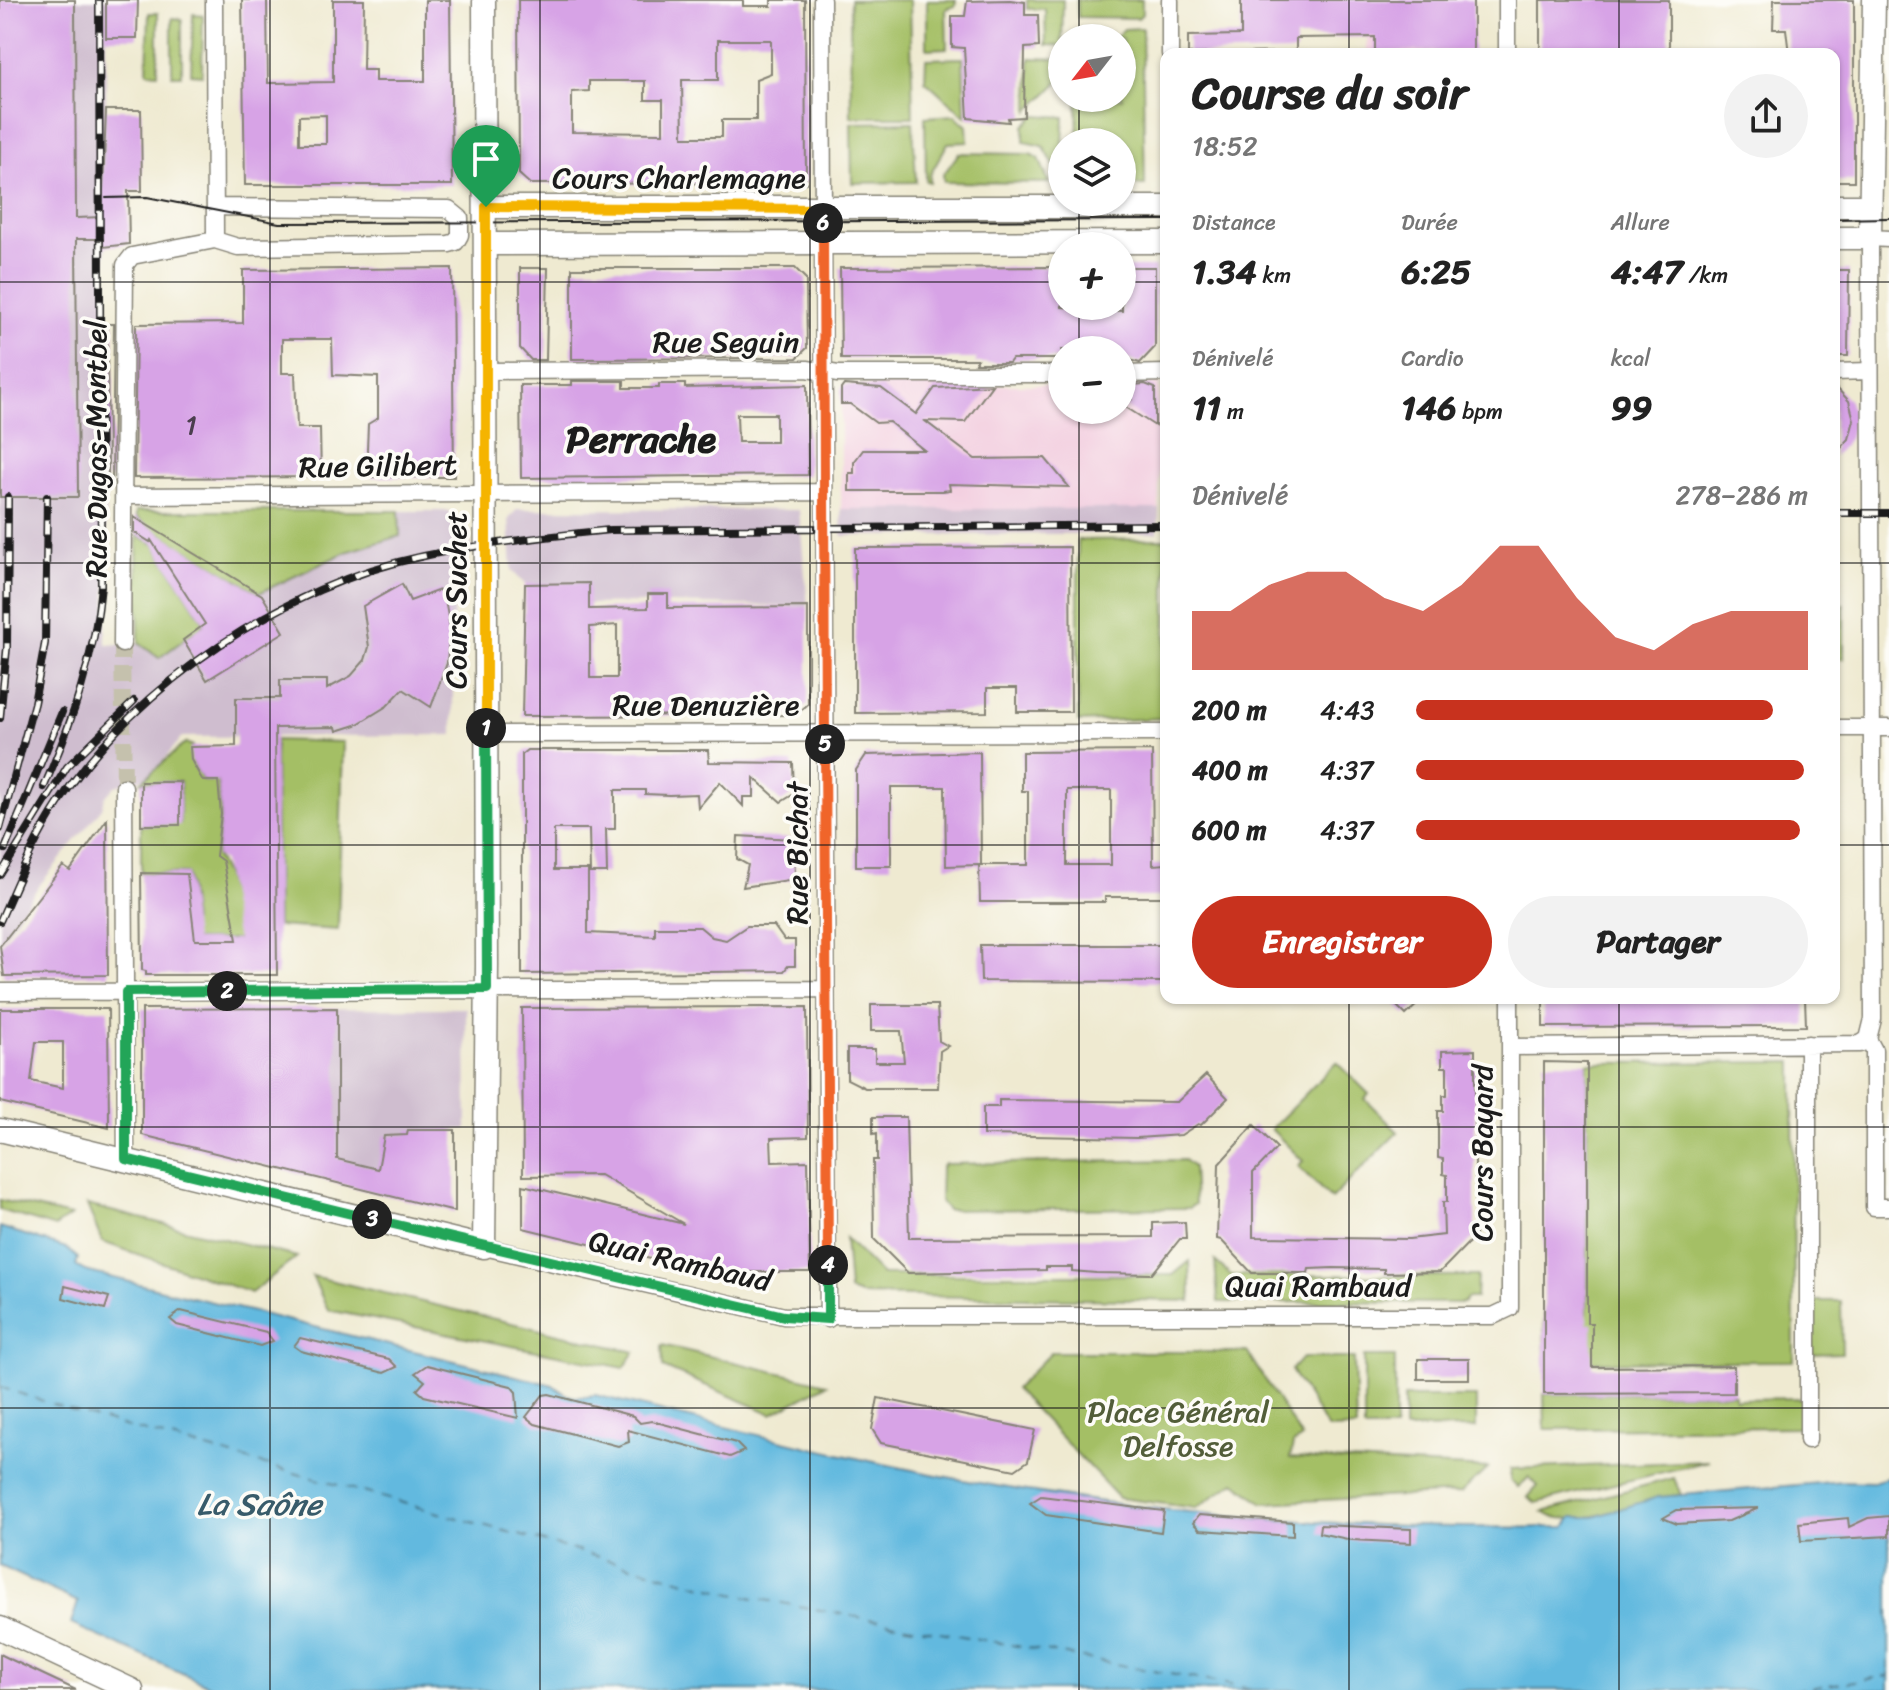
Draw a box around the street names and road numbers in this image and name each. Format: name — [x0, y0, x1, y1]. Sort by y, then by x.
street label: Cours Charlemagne — [552, 151, 806, 205]
street label: Rue Seguin — [653, 315, 799, 369]
street label: Rue Dugas-Montbel — [69, 320, 123, 578]
street label: Rue Gilibert — [298, 438, 458, 494]
street label: Cours Suchet — [429, 511, 483, 689]
street label: Rue Denuzière — [613, 678, 799, 732]
street label: Rue Bichat — [770, 780, 824, 924]
street label: Cours Bayard — [1455, 1062, 1509, 1241]
street label: Quai Rambaud — [583, 1214, 779, 1309]
street label: Quai Rambaud — [1225, 1259, 1413, 1313]

